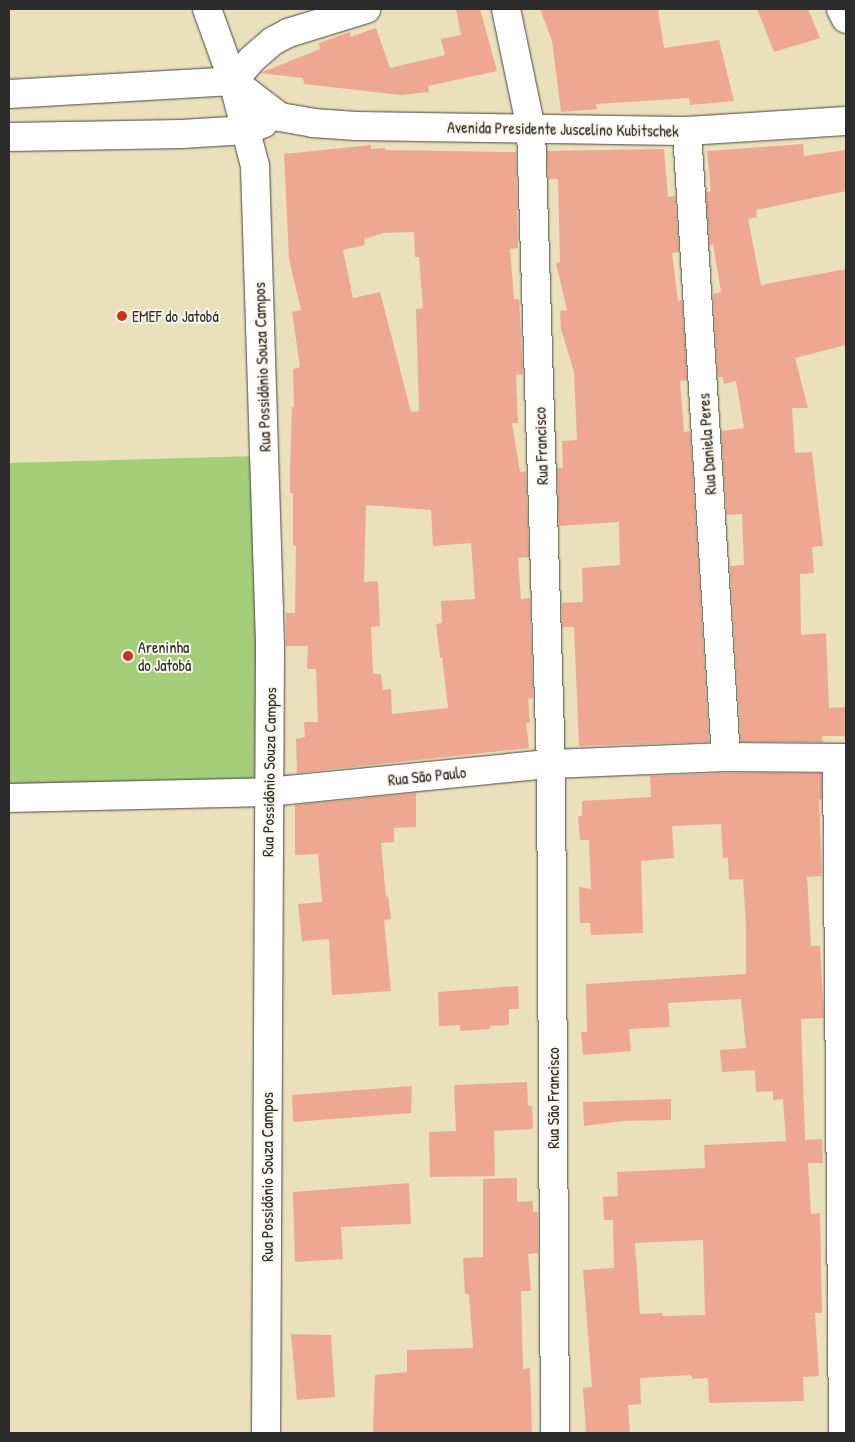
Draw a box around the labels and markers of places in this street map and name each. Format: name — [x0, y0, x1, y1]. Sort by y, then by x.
place label: EMEF do Jatobá — [132, 306, 219, 326]
marker: EMEF do Jatobá — [116, 310, 128, 322]
place label: Areninha do Jatobá — [138, 637, 191, 675]
marker: Areninha do Jatobá — [122, 650, 134, 662]

